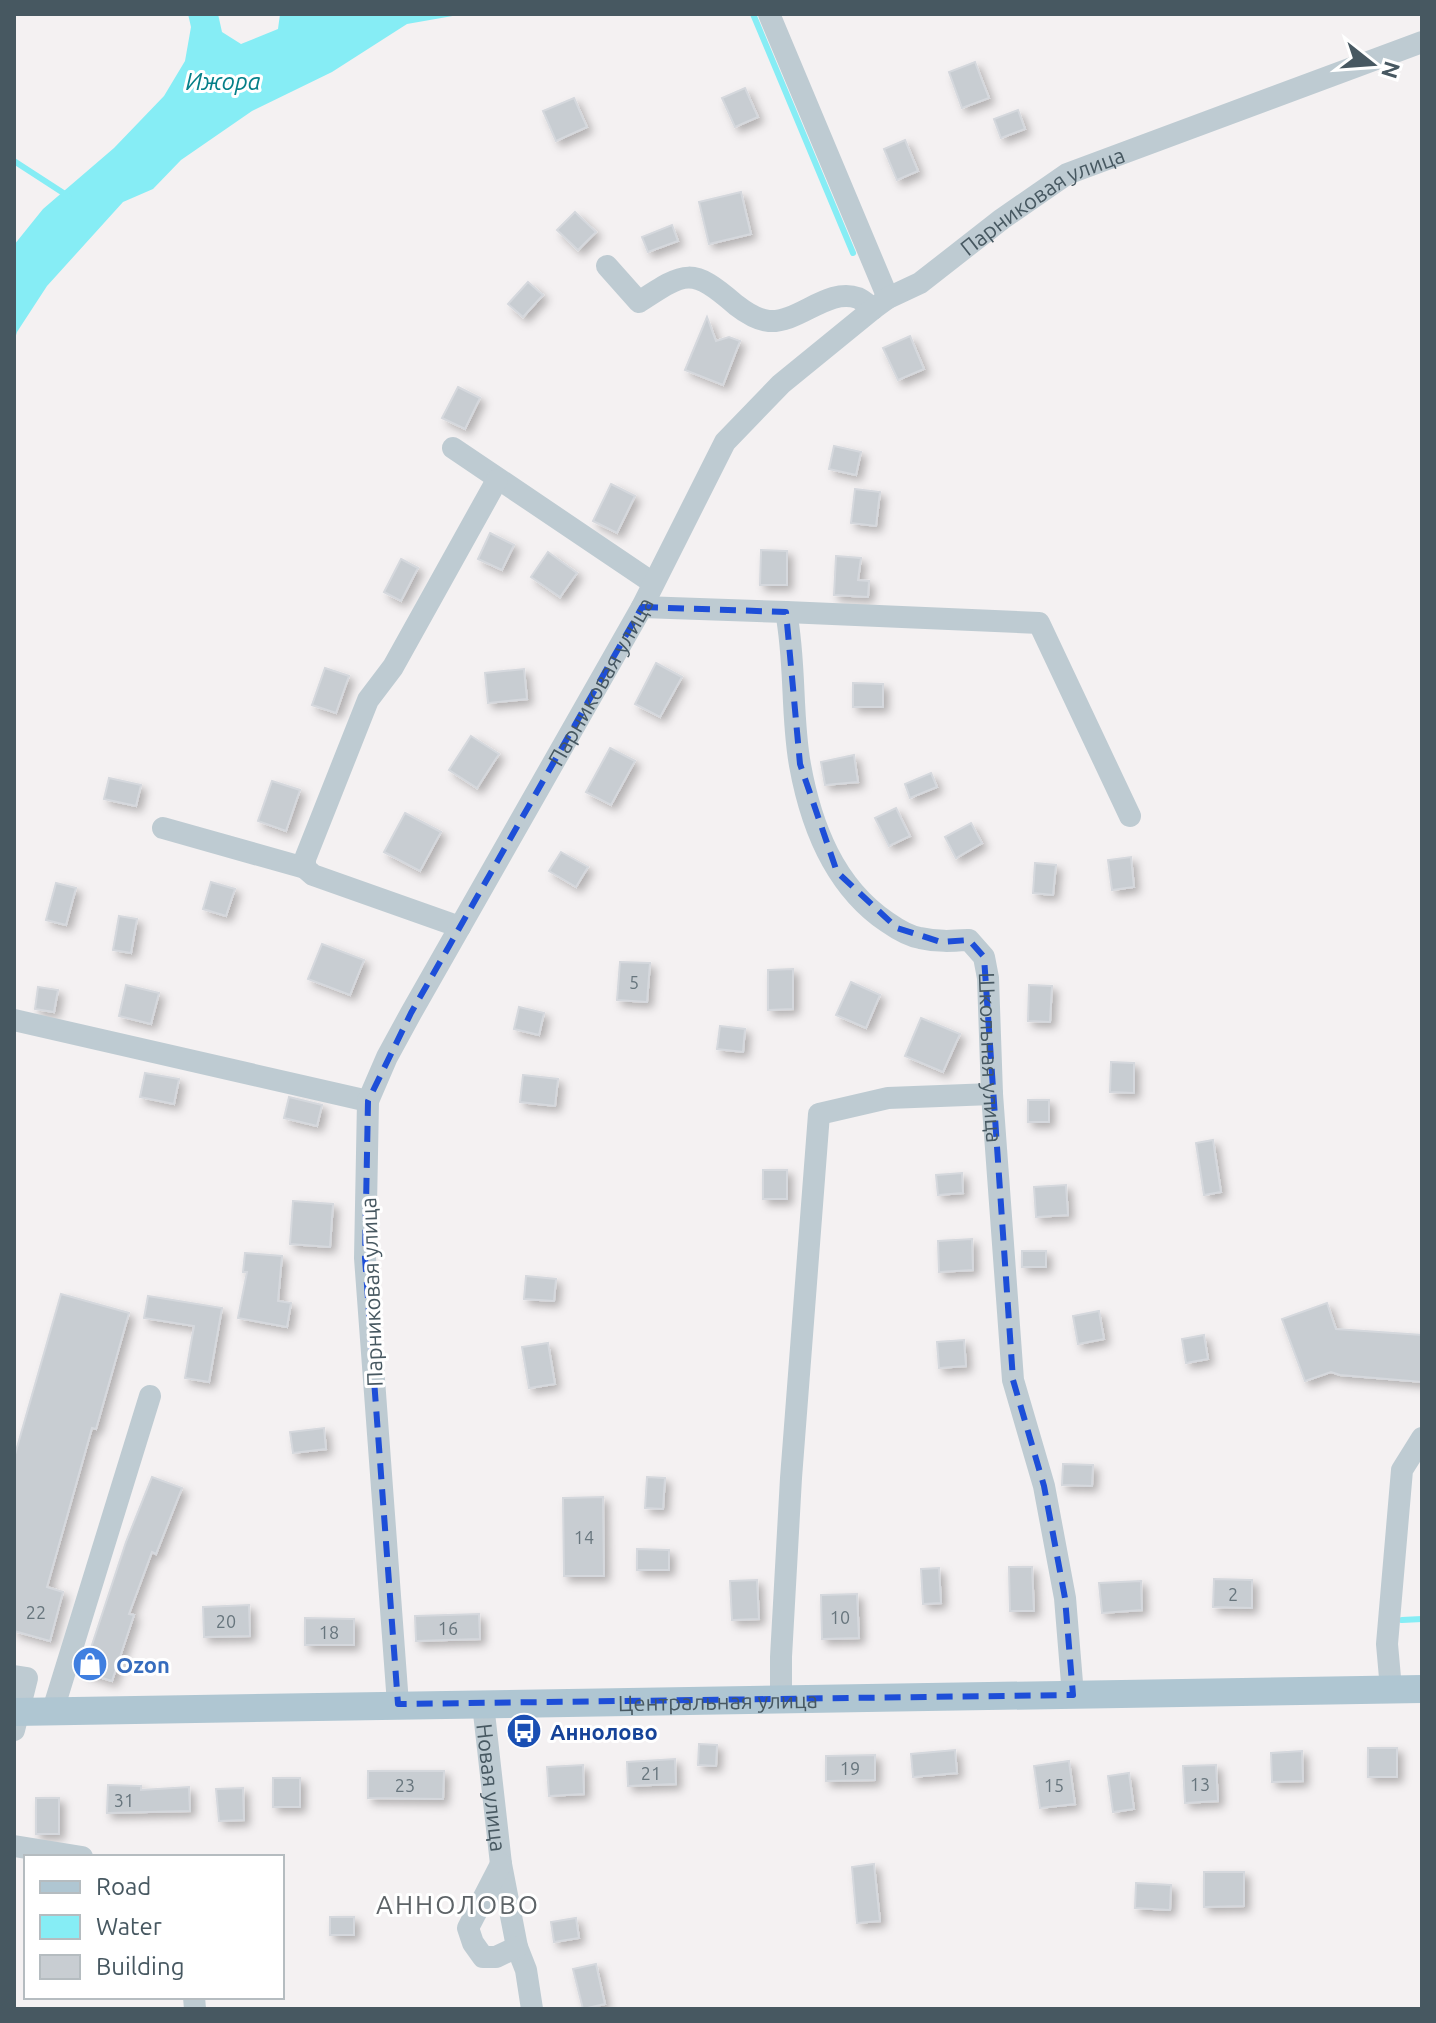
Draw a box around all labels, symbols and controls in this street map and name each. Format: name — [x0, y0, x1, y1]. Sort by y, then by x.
north arrow — [1332, 24, 1412, 104]
text: N — [1377, 58, 1406, 82]
water label: Ижора — [185, 68, 261, 95]
street label: Парниковая улица — [955, 141, 1128, 260]
street label: Парниковая улица — [542, 593, 657, 770]
house number: 5 — [629, 972, 639, 992]
street label: Школьная улица — [975, 972, 1008, 1144]
street label: Парниковая улица — [355, 1197, 387, 1387]
house number: 14 — [574, 1527, 594, 1547]
house number: 2 — [1228, 1584, 1238, 1604]
house number: 22 — [26, 1602, 46, 1622]
house number: 10 — [830, 1607, 850, 1627]
house number: 20 — [216, 1611, 236, 1631]
house number: 16 — [438, 1618, 458, 1638]
house number: 18 — [319, 1622, 339, 1642]
shop icon: Ozon — [71, 1645, 109, 1683]
place label: Ozon — [116, 1652, 170, 1677]
street label: Центральная улица — [618, 1686, 818, 1715]
bus stop icon: Аннолово — [505, 1712, 543, 1750]
place label: Аннолово — [550, 1719, 658, 1744]
street label: Новая улица — [473, 1722, 512, 1853]
house number: 19 — [840, 1758, 860, 1778]
house number: 21 — [641, 1763, 661, 1783]
house number: 13 — [1190, 1774, 1210, 1794]
house number: 23 — [395, 1775, 415, 1795]
house number: 15 — [1044, 1775, 1064, 1795]
house number: 31 — [114, 1790, 134, 1810]
legend — [24, 1855, 284, 1999]
text: Road — [96, 1873, 151, 1900]
district label: АННОЛОВО — [376, 1890, 540, 1919]
text: Water — [96, 1913, 162, 1940]
text: Building — [96, 1953, 184, 1980]

